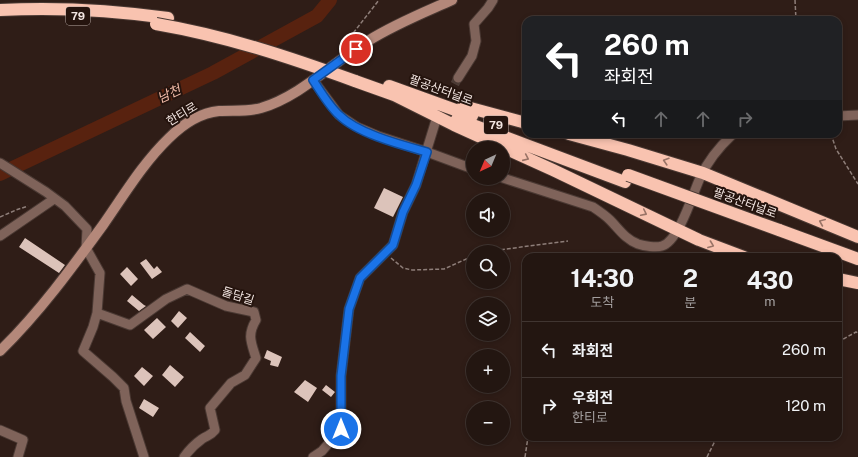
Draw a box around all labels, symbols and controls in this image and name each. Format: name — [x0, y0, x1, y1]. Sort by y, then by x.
road number: 79 — [66, 7, 90, 25]
text: 260 m — [604, 28, 690, 61]
pin — [339, 32, 373, 66]
icon: left — [538, 32, 590, 84]
icon: arrive — [345, 38, 367, 60]
text: 좌회전 — [604, 66, 654, 87]
street label: 팔공산터널로 — [407, 72, 475, 108]
water label: 남천 — [155, 82, 184, 106]
street label: 한티로 — [164, 99, 200, 129]
icon: left — [608, 108, 630, 130]
icon: ahead — [650, 108, 672, 130]
icon: ahead — [692, 108, 714, 130]
icon: right — [734, 108, 756, 130]
road number: 79 — [484, 116, 508, 134]
north arrow — [466, 141, 510, 185]
map controls — [466, 141, 510, 445]
one-way arrow — [523, 153, 530, 161]
one-way arrow — [662, 157, 669, 166]
street label: 팔공산터널로 — [711, 185, 779, 221]
button: sound — [466, 193, 510, 237]
one-way arrow — [639, 209, 647, 216]
one-way arrow — [819, 219, 826, 227]
one-way arrow — [707, 240, 714, 248]
button: search — [466, 245, 510, 289]
text: 14:30 — [570, 264, 634, 292]
text: 2 — [683, 264, 698, 292]
text: 430 — [746, 266, 794, 294]
street label: 돌담길 — [220, 284, 256, 308]
text: m — [764, 294, 776, 309]
text: 도착 — [590, 295, 614, 310]
text: 분 — [684, 295, 696, 310]
button: layers — [466, 297, 510, 341]
icon: left — [538, 339, 560, 361]
text: 260 m — [782, 341, 826, 358]
text: 좌회전 — [572, 342, 613, 359]
button: + — [466, 349, 510, 393]
text: 우회전 — [572, 389, 613, 406]
icon: right — [538, 395, 560, 417]
text: 120 m — [785, 397, 826, 414]
button: − — [466, 401, 510, 445]
position arrow — [320, 408, 362, 450]
text: 한티로 — [572, 410, 608, 425]

